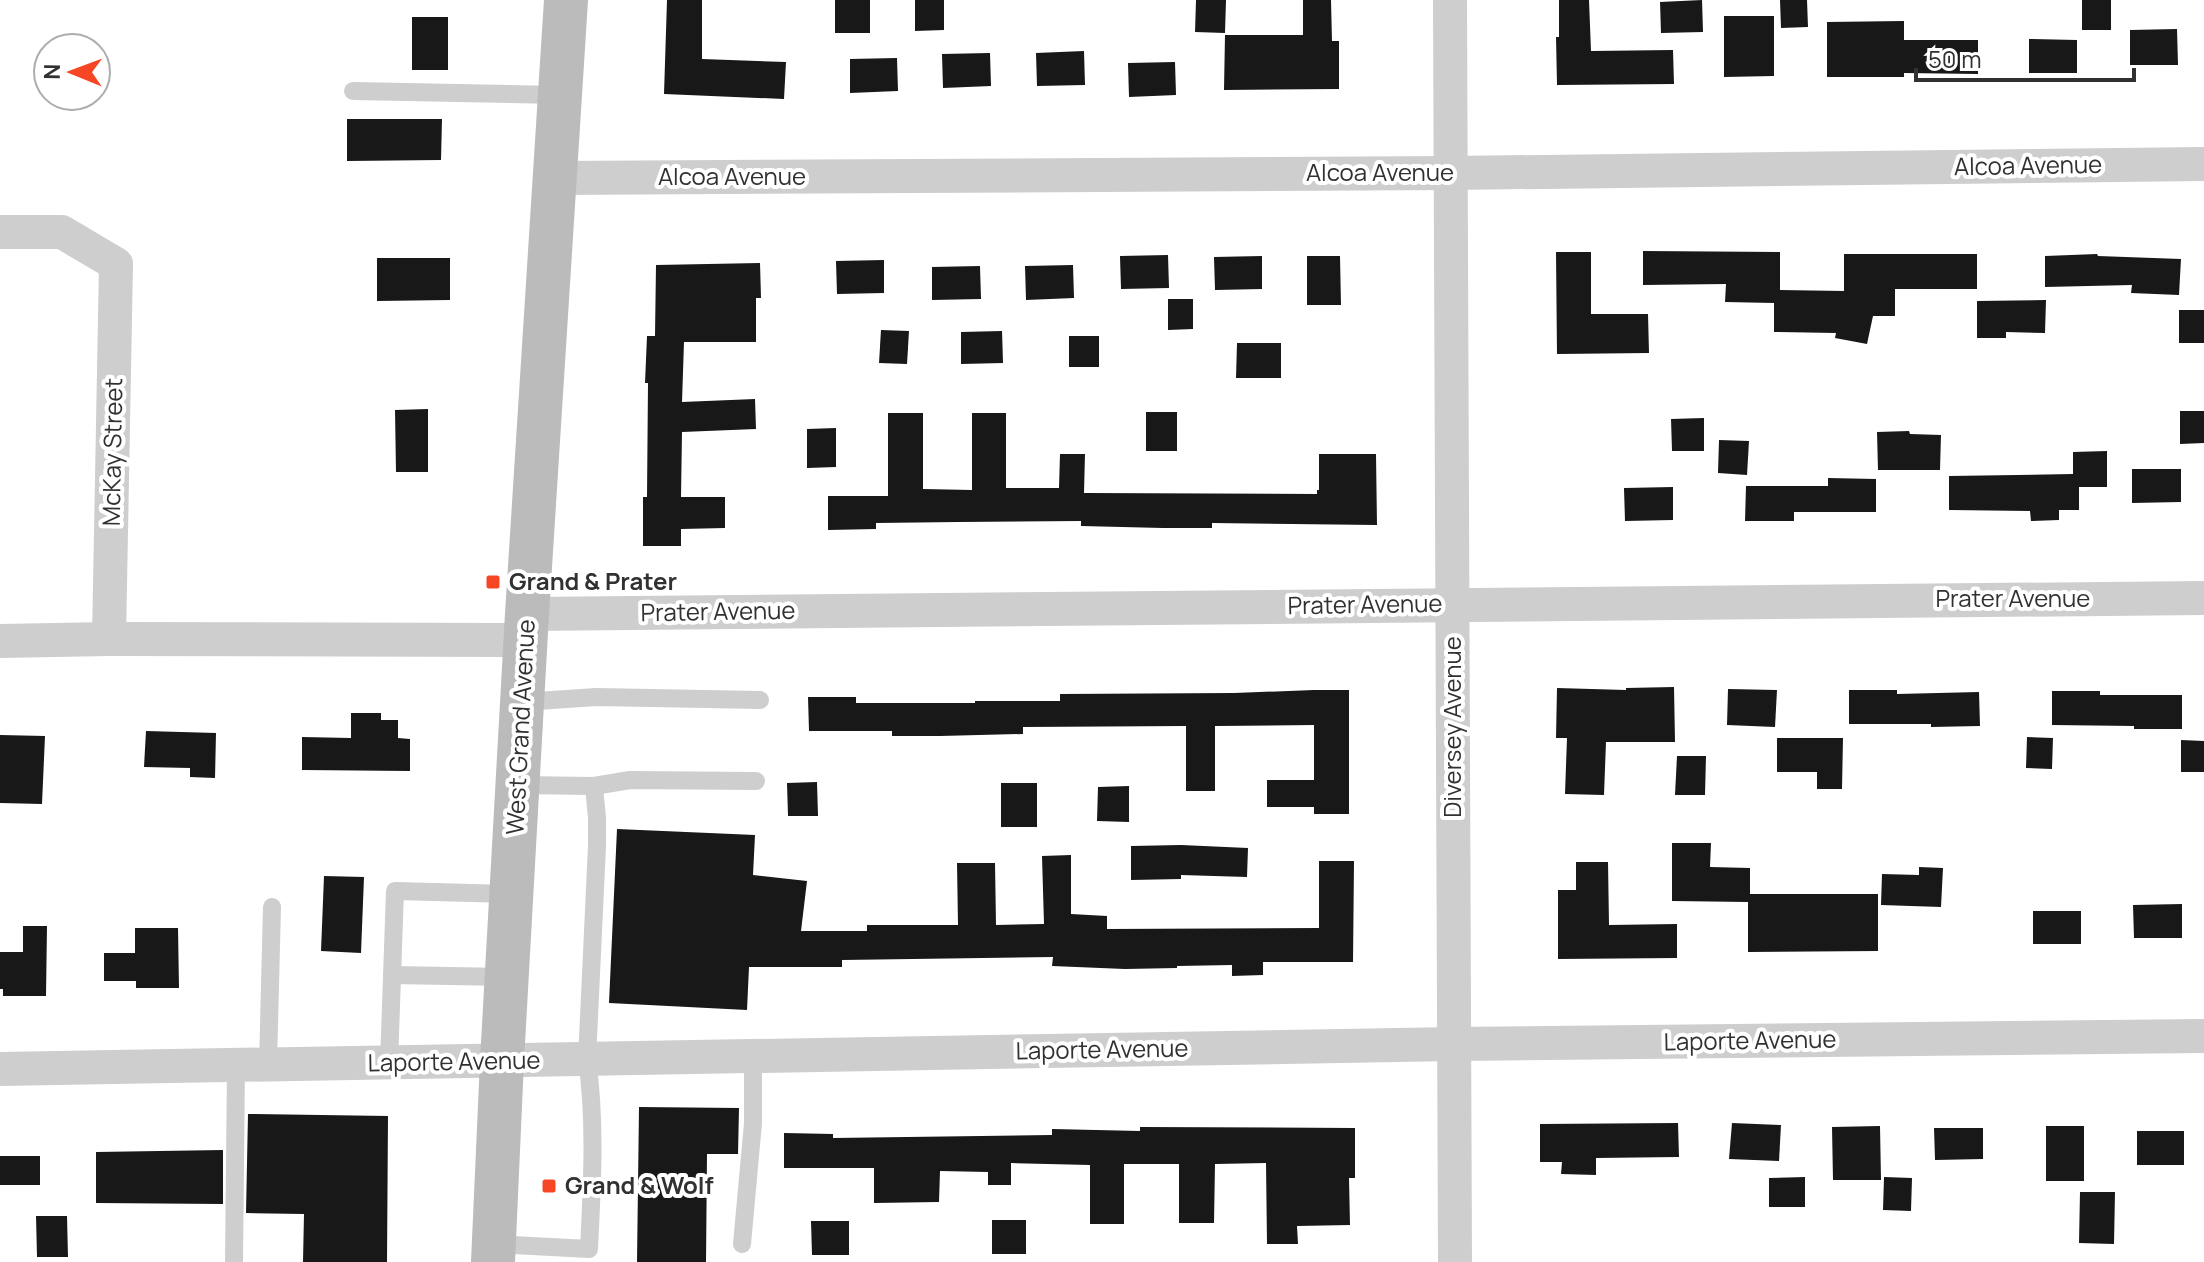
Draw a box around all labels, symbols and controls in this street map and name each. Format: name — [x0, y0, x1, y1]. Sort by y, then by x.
north arrow — [32, 32, 112, 112]
scale bar — [1916, 32, 2134, 82]
text: 50 m — [1928, 42, 1982, 75]
text: N — [37, 63, 67, 80]
street label: Alcoa Avenue — [1954, 147, 2102, 182]
street label: Alcoa Avenue — [1306, 155, 1454, 188]
street label: Alcoa Avenue — [658, 159, 806, 192]
street label: McKay Street — [94, 378, 129, 526]
place label: Grand & Prater — [509, 564, 677, 597]
marker: Grand & Prater — [484, 573, 502, 591]
street label: Prater Avenue — [1936, 581, 2090, 614]
street label: Prater Avenue — [1287, 586, 1443, 621]
street label: Prater Avenue — [640, 593, 796, 628]
street label: West Grand Avenue — [497, 618, 542, 836]
street label: Diversey Avenue — [1435, 636, 1468, 818]
street label: Laporte Avenue — [1663, 1021, 1837, 1058]
street label: Laporte Avenue — [1015, 1030, 1189, 1067]
street label: Laporte Avenue — [367, 1042, 541, 1079]
place label: Grand & Wolf — [565, 1168, 714, 1201]
marker: Grand & Wolf — [540, 1177, 558, 1195]

